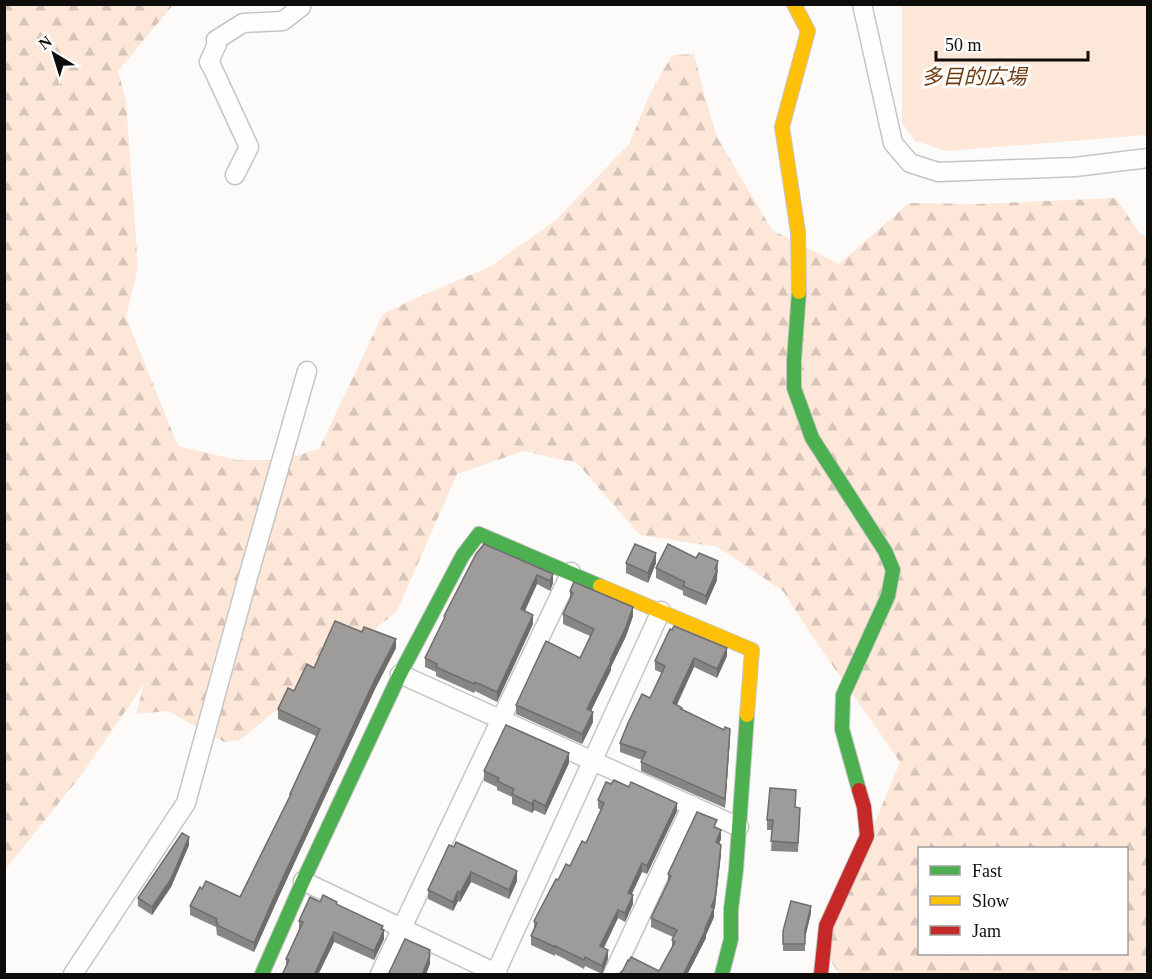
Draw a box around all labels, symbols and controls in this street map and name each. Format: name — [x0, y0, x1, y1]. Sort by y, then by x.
north arrow — [24, 24, 84, 84]
scale bar — [936, 24, 1088, 62]
text: N — [35, 32, 55, 53]
text: 50 m — [945, 35, 982, 55]
park label: 多目的広場 — [922, 65, 1028, 89]
legend — [918, 847, 1128, 955]
text: Fast — [972, 861, 1002, 881]
text: Slow — [972, 891, 1009, 911]
text: Jam — [972, 921, 1001, 941]

